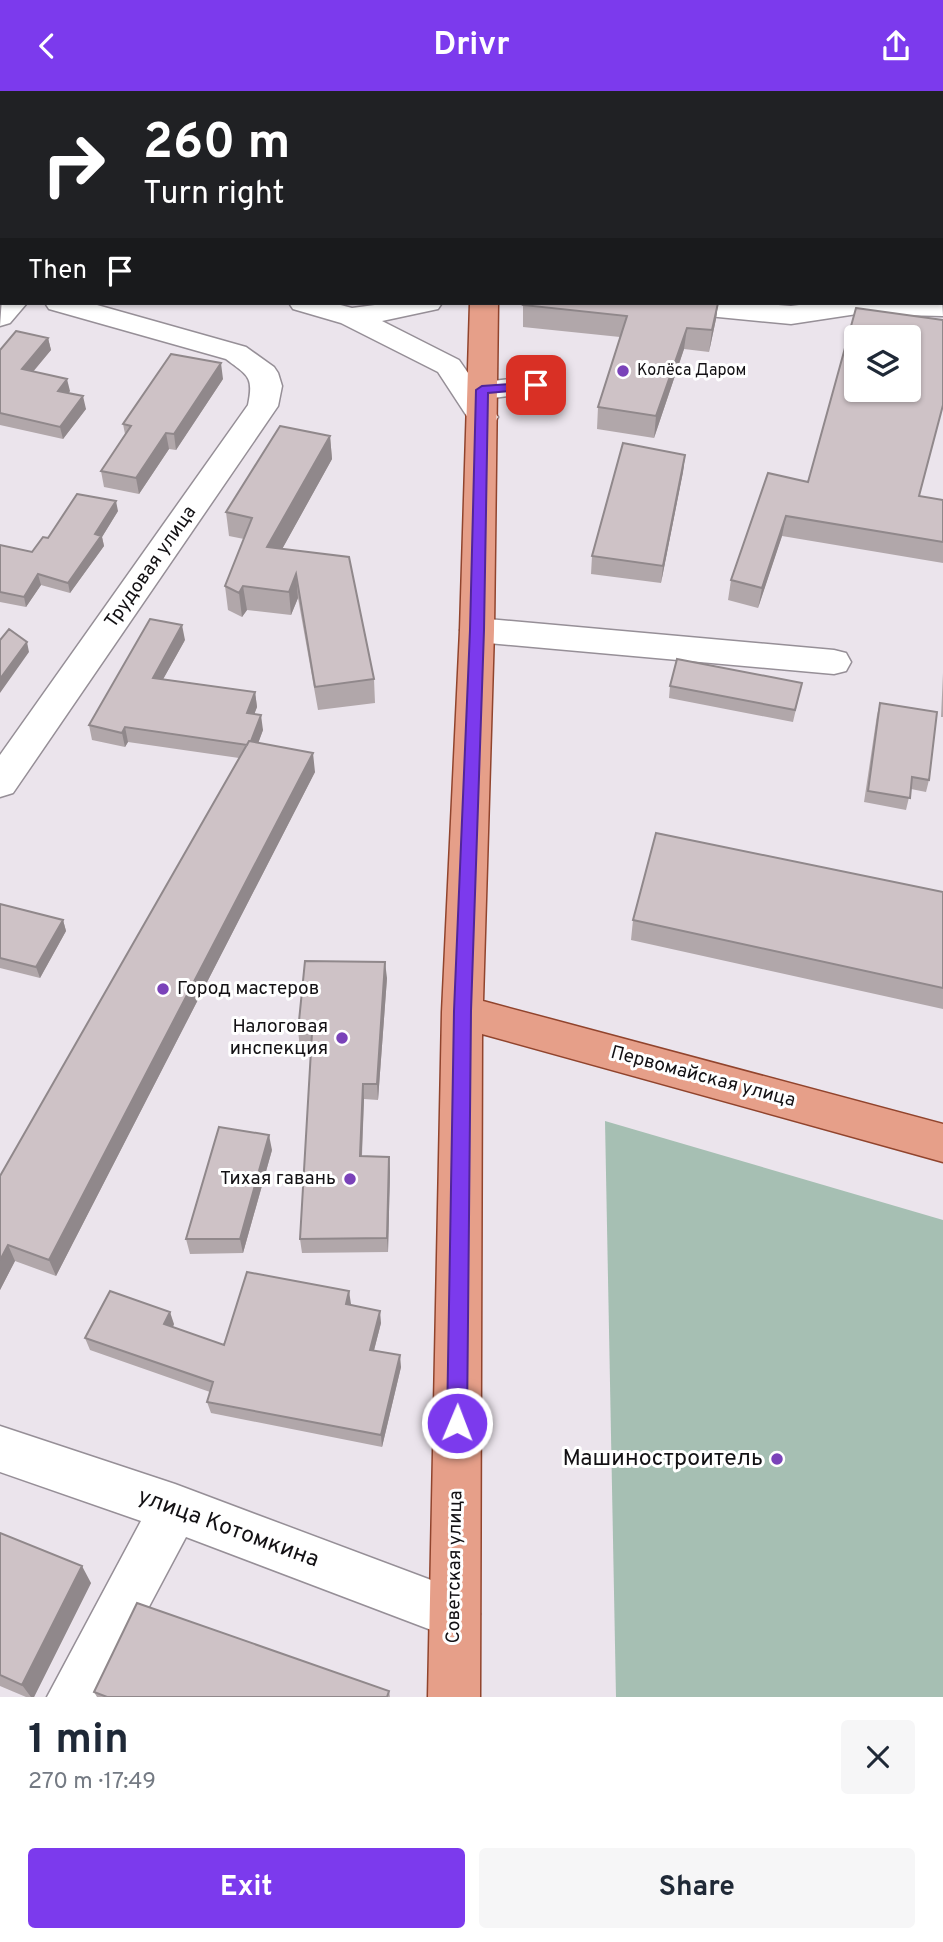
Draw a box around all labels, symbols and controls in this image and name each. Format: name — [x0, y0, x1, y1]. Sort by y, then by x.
text: Drivr — [433, 26, 510, 66]
icon: back — [28, 27, 66, 65]
icon: share — [877, 27, 915, 65]
text: 260 m — [143, 114, 290, 176]
icon: right — [28, 119, 119, 210]
text: Turn right — [143, 175, 285, 215]
icon: arrive — [101, 252, 139, 290]
text: Then — [28, 255, 87, 288]
map controls — [844, 325, 921, 402]
button: layers — [844, 325, 921, 402]
pin — [506, 355, 566, 415]
place label: Колёса Даром — [637, 361, 746, 381]
marker: Колёса Даром — [615, 363, 631, 379]
icon: arrive — [517, 366, 555, 404]
street label: Трудовая улица — [100, 501, 202, 633]
place label: Город мастеров — [177, 977, 319, 1001]
marker: Город мастеров — [155, 981, 171, 997]
place label: Налоговая инспекция — [230, 1015, 328, 1061]
marker: Налоговая инспекция — [334, 1030, 350, 1046]
street label: Первомайская улица — [608, 1041, 798, 1113]
place label: Тихая гавань — [220, 1167, 336, 1191]
marker: Тихая гавань — [342, 1171, 358, 1187]
position arrow — [420, 1386, 494, 1460]
place label: Машиностроитель — [563, 1445, 763, 1474]
marker: Машиностроитель — [769, 1451, 785, 1467]
street label: улица Котомкина — [133, 1483, 323, 1575]
street label: Советская улица — [442, 1490, 468, 1644]
text: 1 min — [28, 1715, 129, 1768]
button: close — [841, 1720, 915, 1794]
text: 270 m · 17:49 — [28, 1768, 156, 1797]
button: Exit — [28, 1848, 465, 1928]
button: Share — [479, 1848, 915, 1928]

